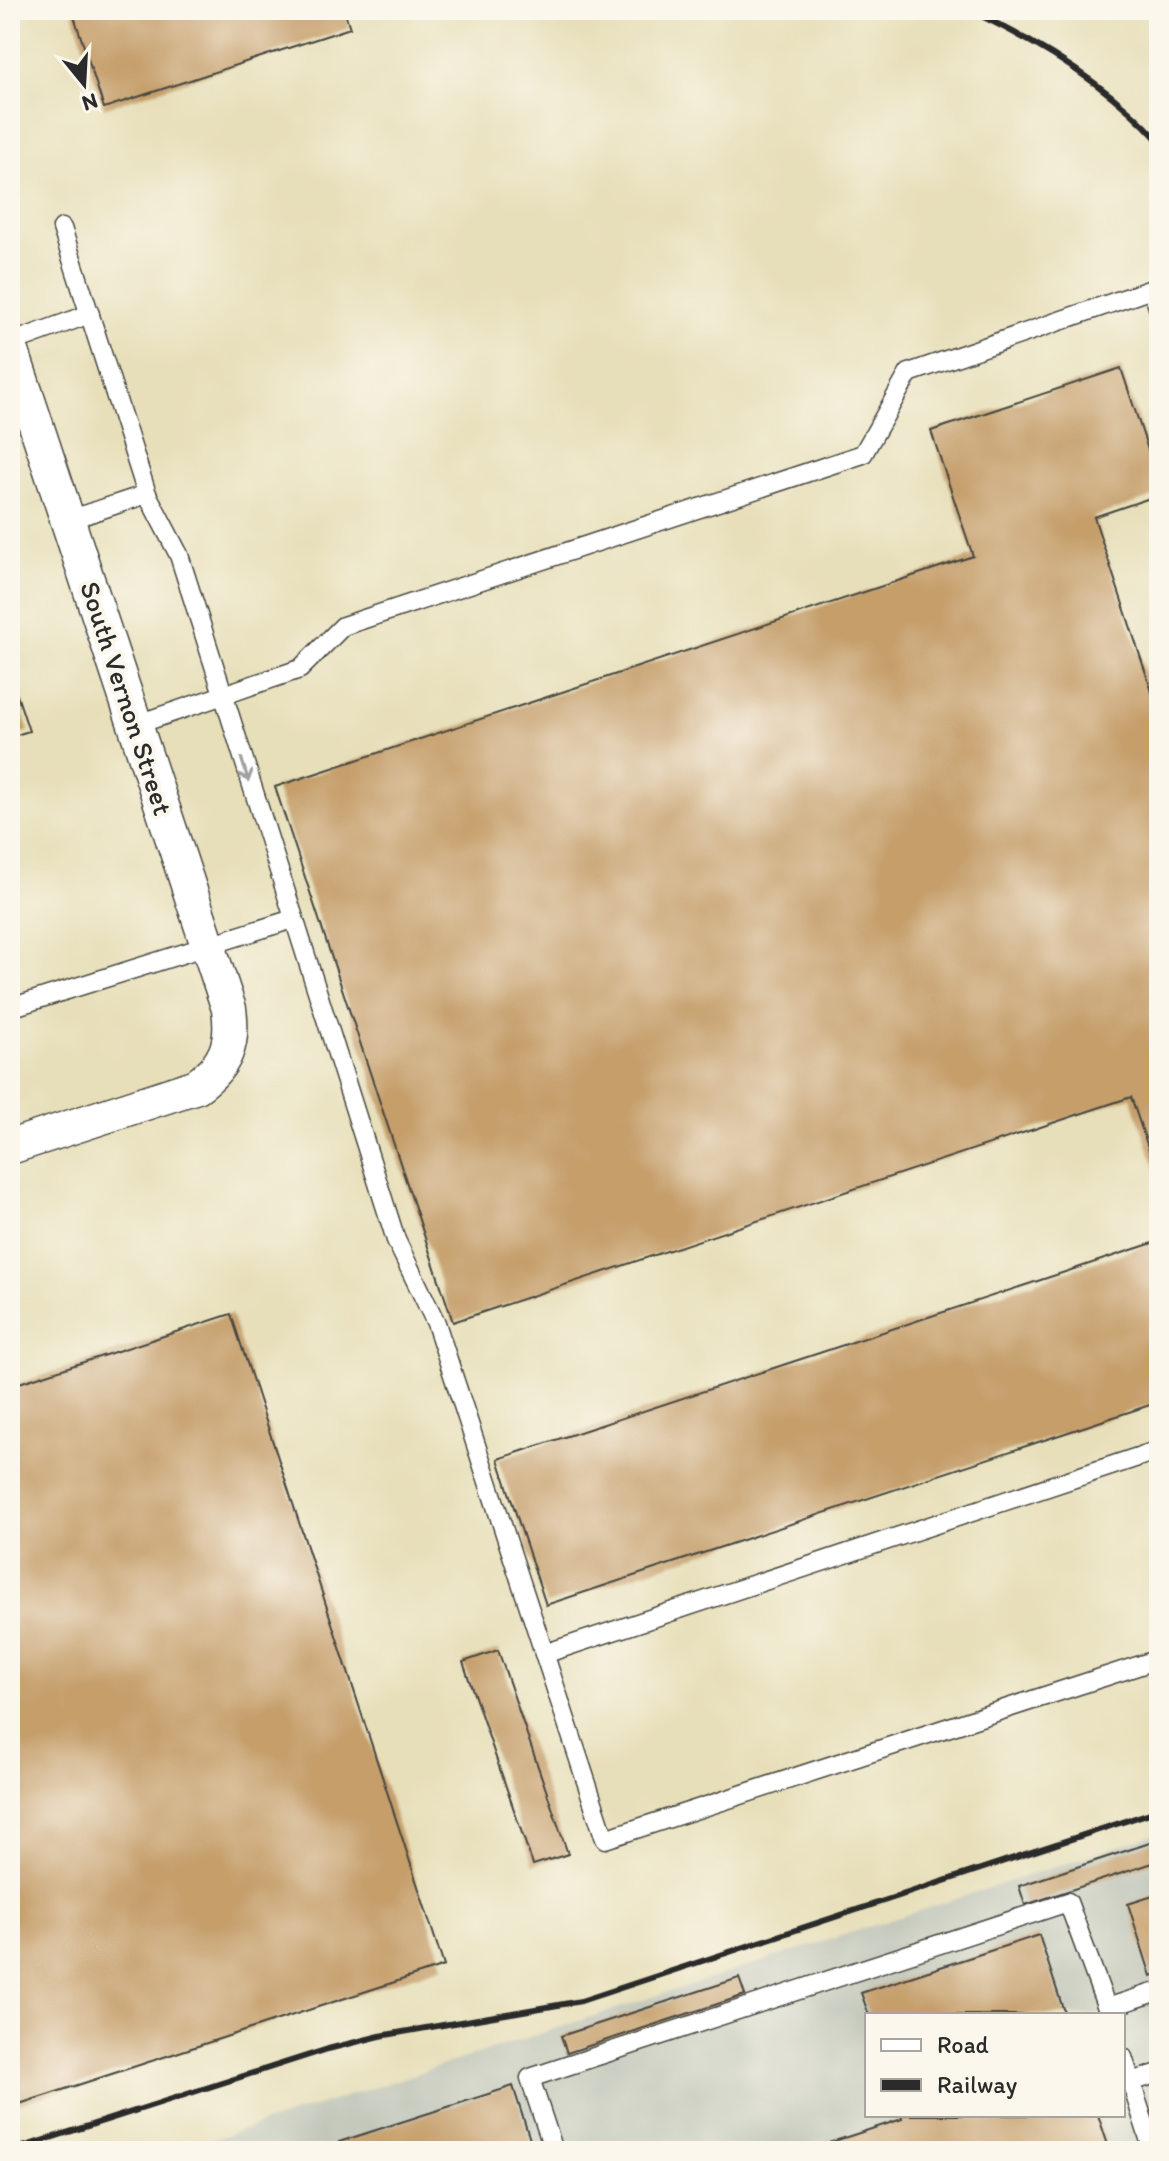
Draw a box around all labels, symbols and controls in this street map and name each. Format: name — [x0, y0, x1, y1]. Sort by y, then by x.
north arrow — [44, 44, 124, 124]
text: N — [79, 87, 101, 118]
street label: South Vernon Street — [73, 577, 181, 819]
one-way arrow — [239, 757, 254, 782]
legend — [865, 2013, 1125, 2117]
text: Road — [937, 2030, 989, 2059]
text: Railway — [937, 2070, 1018, 2099]

